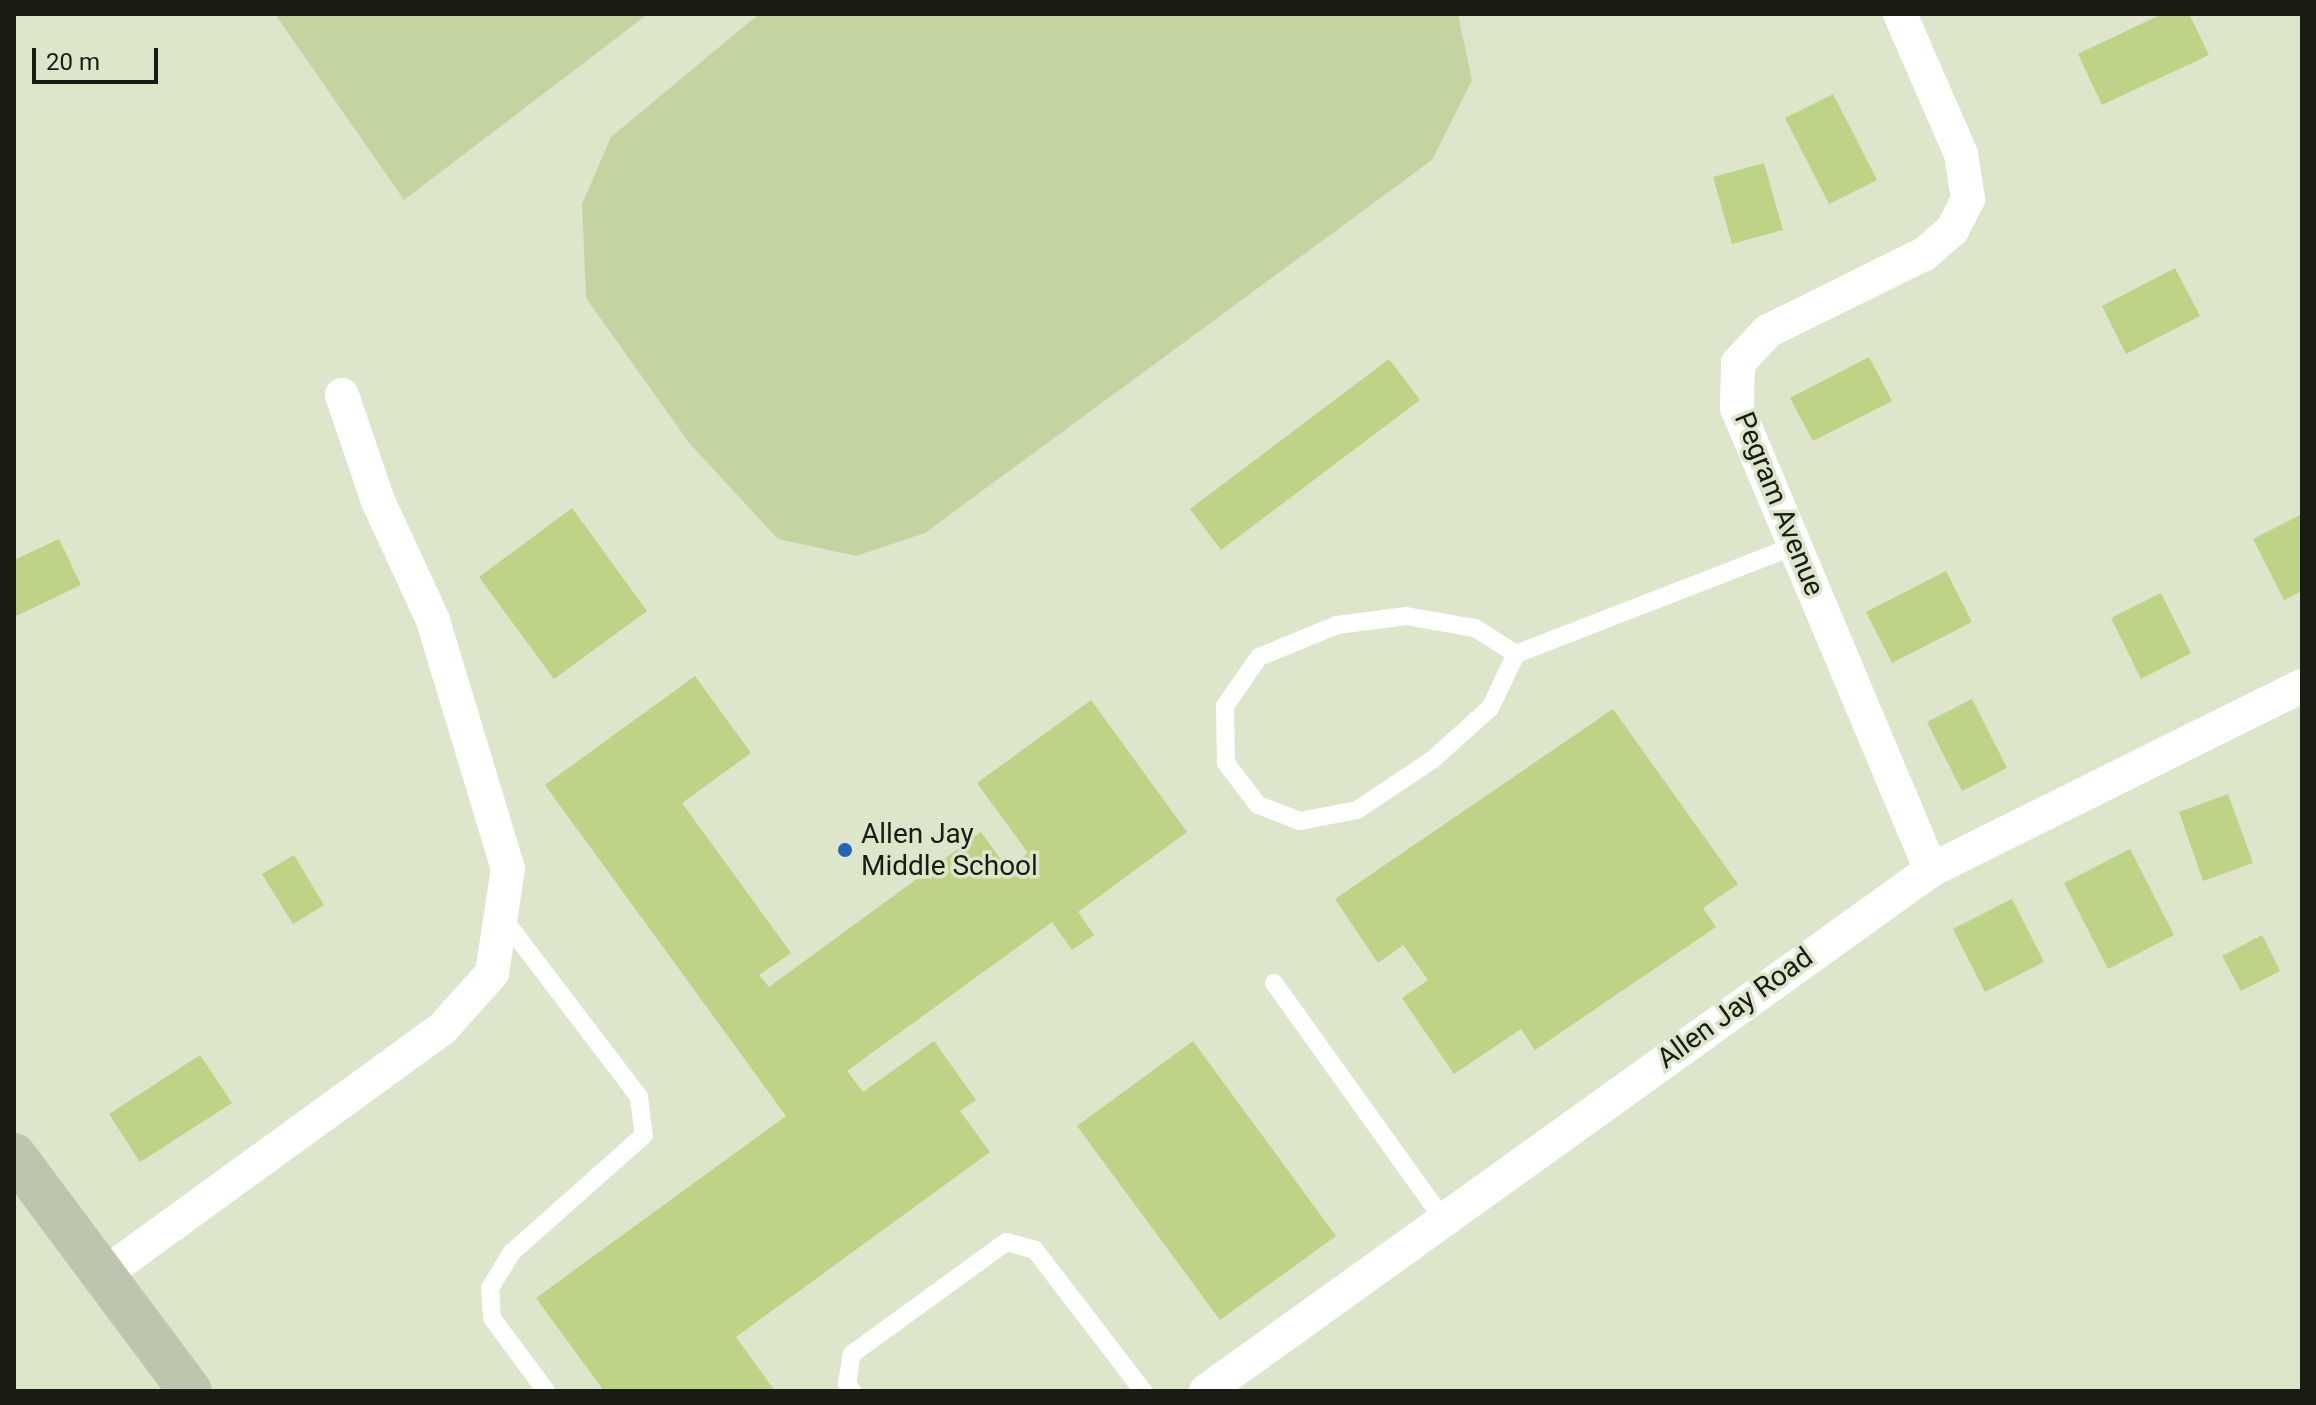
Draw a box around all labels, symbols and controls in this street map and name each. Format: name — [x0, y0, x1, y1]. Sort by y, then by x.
scale bar — [36, 32, 162, 82]
text: 20 m — [46, 48, 100, 76]
street label: Pegram Avenue — [1727, 407, 1831, 601]
place label: Allen Jay Middle School — [861, 817, 1038, 883]
marker: Allen Jay Middle School — [836, 841, 854, 859]
street label: Allen Jay Road — [1651, 940, 1819, 1076]

